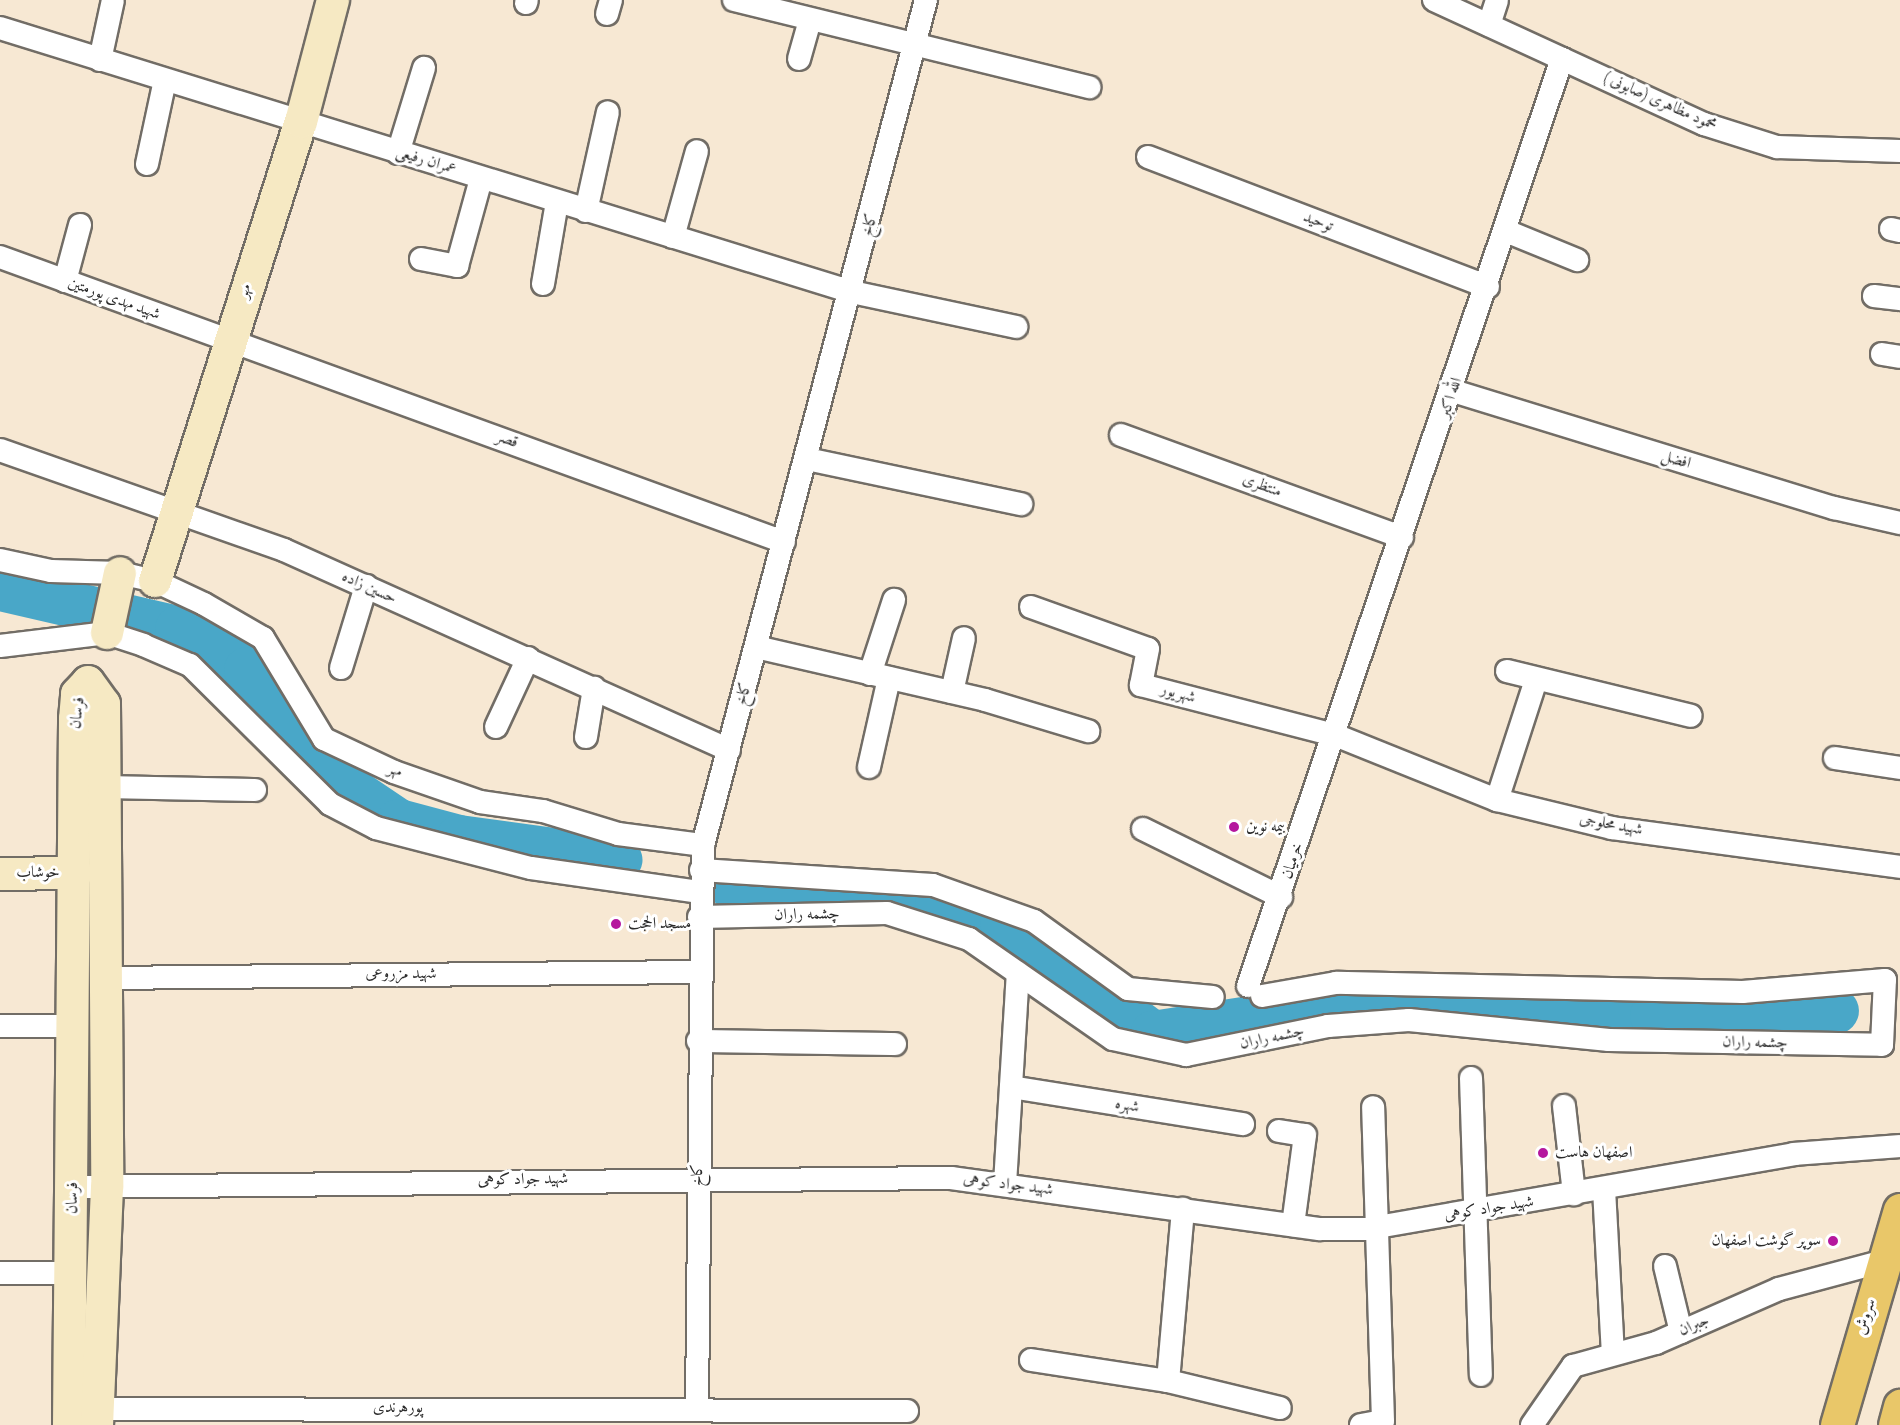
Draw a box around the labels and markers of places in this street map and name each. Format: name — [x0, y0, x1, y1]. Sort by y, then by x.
place label: بیمه نوین — [1246, 817, 1285, 837]
marker: بیمه نوین — [1227, 820, 1241, 834]
place label: مسجد الحجت — [628, 914, 691, 934]
marker: مسجد الحجت — [609, 917, 623, 931]
place label: اصفهان هاست — [1555, 1143, 1632, 1163]
marker: اصفهان هاست — [1536, 1146, 1550, 1160]
place label: سوپر گوشت اصفهان — [1711, 1231, 1821, 1251]
marker: سوپر گوشت اصفهان — [1826, 1234, 1840, 1248]

